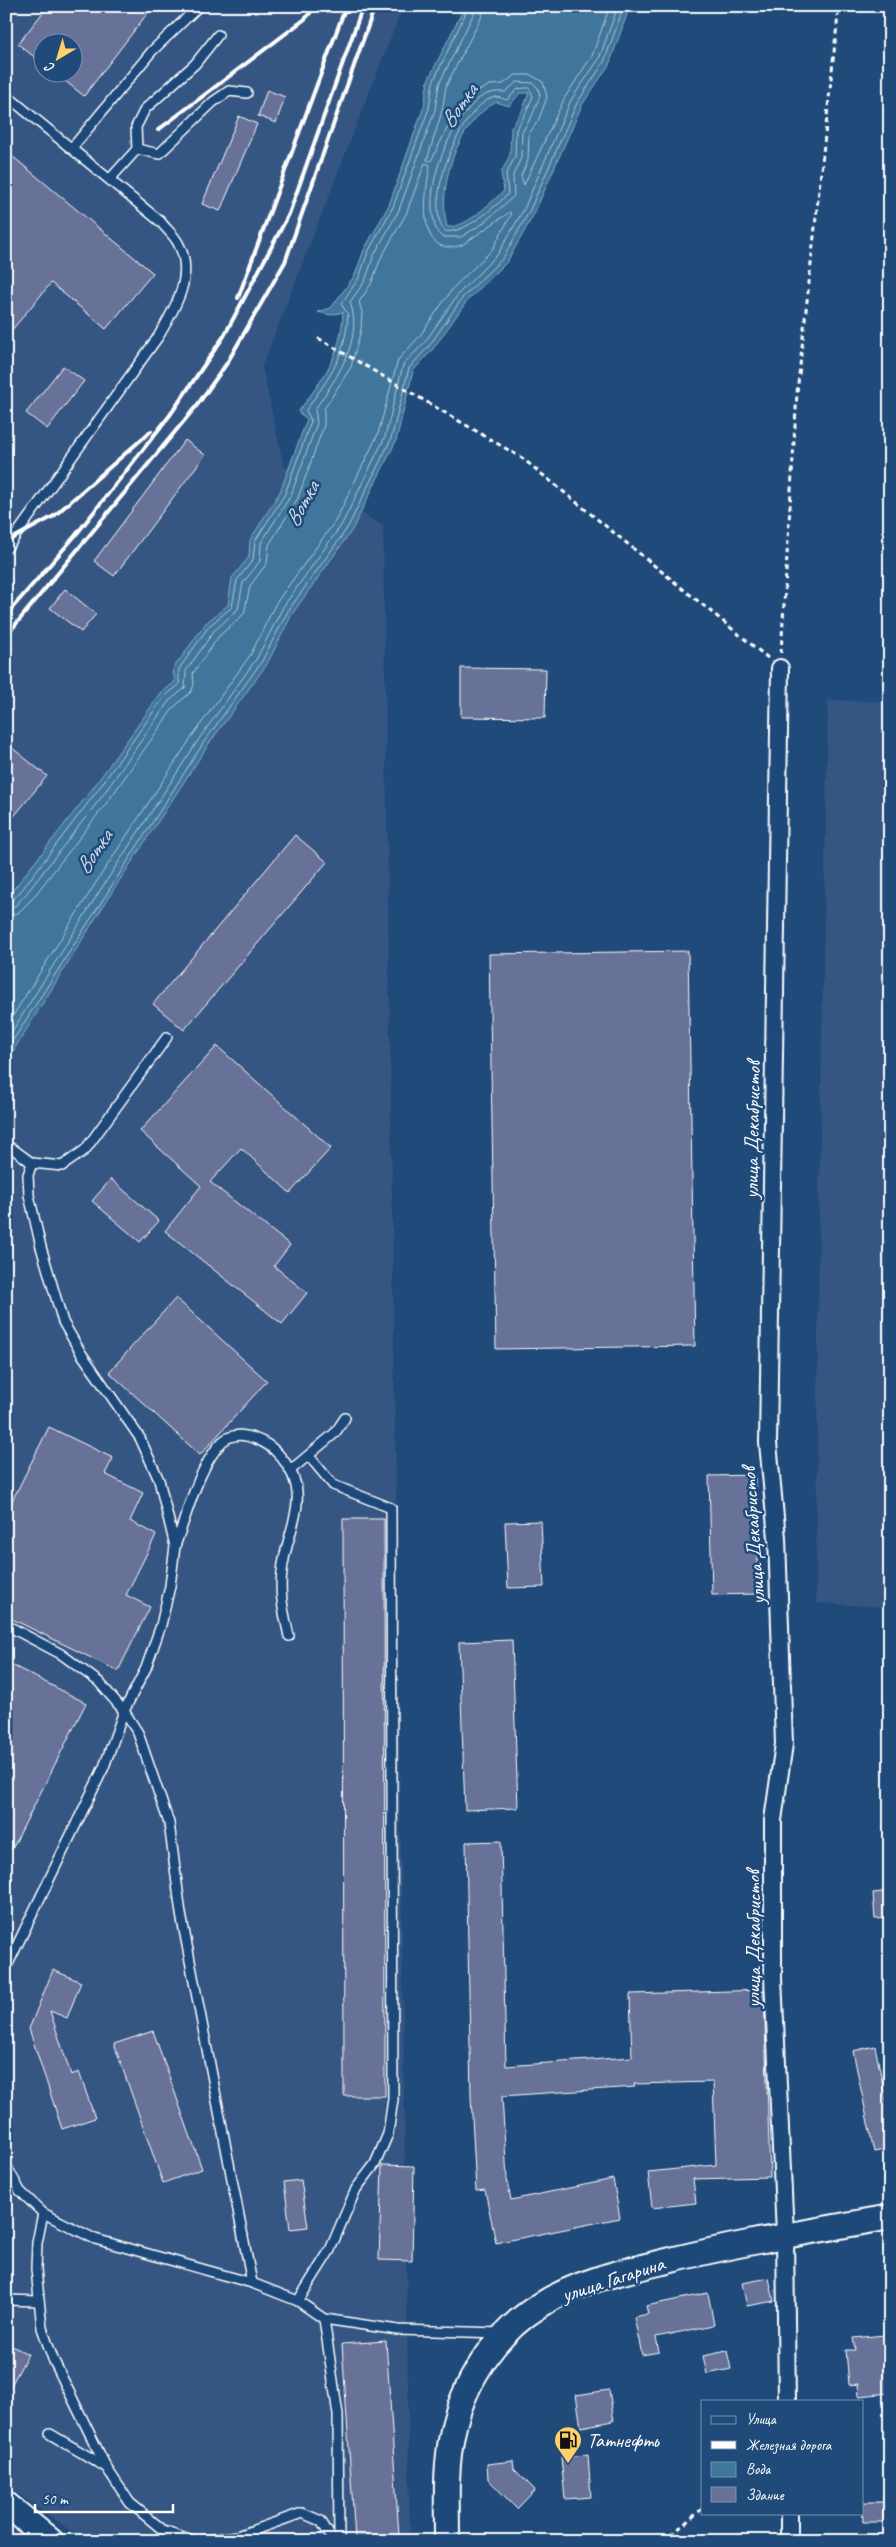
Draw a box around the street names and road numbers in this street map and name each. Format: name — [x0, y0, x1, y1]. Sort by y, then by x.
street label: улица Декабристов — [738, 1057, 766, 1201]
street label: улица Декабристов — [735, 1462, 771, 1608]
street label: улица Декабристов — [740, 1866, 766, 2010]
street label: улица Гагарина — [557, 2250, 669, 2308]

